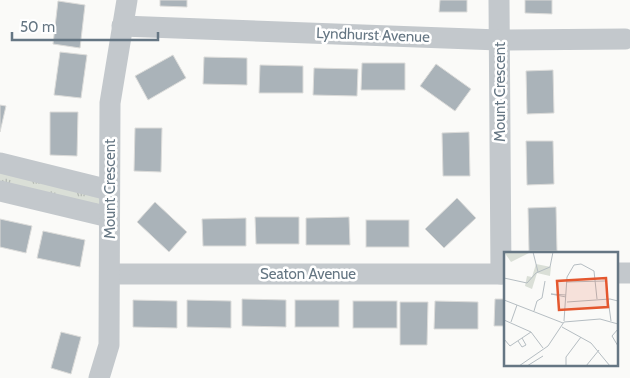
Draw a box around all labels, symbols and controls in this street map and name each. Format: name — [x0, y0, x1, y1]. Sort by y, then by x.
scale bar — [12, 10, 159, 42]
text: 50 m — [20, 18, 55, 36]
street label: Lyndhurst Avenue — [316, 24, 430, 46]
street label: Mount Crescent — [491, 42, 509, 142]
street label: Mount Crescent — [101, 139, 119, 239]
inset map — [504, 252, 618, 366]
street label: Seaton Avenue — [260, 265, 356, 283]

